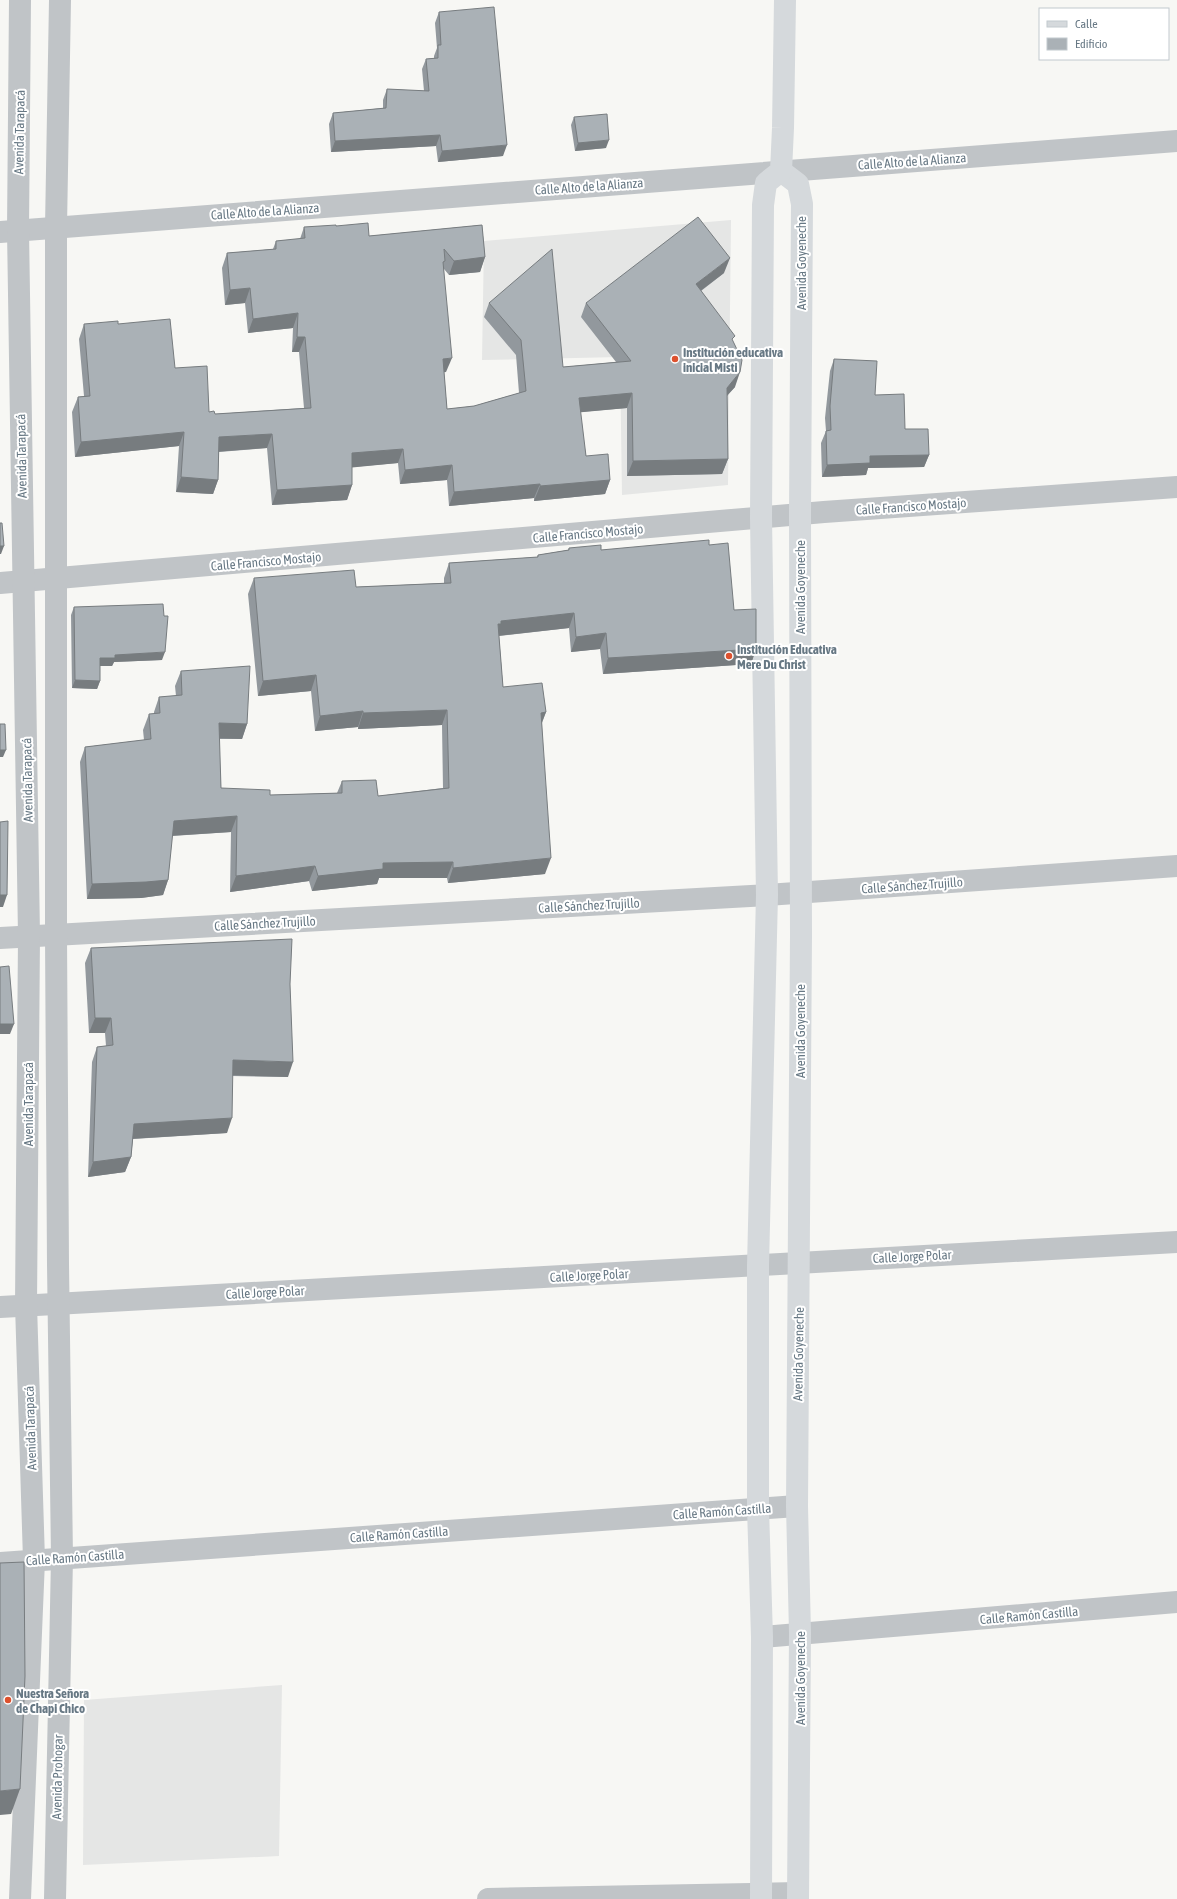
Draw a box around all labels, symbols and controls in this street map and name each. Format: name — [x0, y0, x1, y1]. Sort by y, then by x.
legend — [1039, 8, 1169, 60]
text: Calle — [1075, 17, 1098, 31]
text: Edificio — [1075, 37, 1108, 51]
street label: Avenida Tarapacá — [11, 90, 28, 174]
street label: Calle Alto de la Alianza — [857, 150, 967, 173]
street label: Calle Alto de la Alianza — [534, 175, 644, 198]
street label: Calle Alto de la Alianza — [210, 200, 320, 223]
street label: Avenida Goyeneche — [794, 216, 809, 310]
place label: Institución educativa inicial Misti — [683, 345, 783, 375]
marker: Institución educativa inicial Misti — [670, 354, 680, 364]
street label: Avenida Tarapacá — [13, 414, 30, 498]
street label: Calle Francisco Mostajo — [855, 495, 967, 518]
street label: Calle Francisco Mostajo — [532, 521, 644, 546]
street label: Avenida Goyeneche — [793, 540, 808, 634]
street label: Calle Francisco Mostajo — [210, 549, 322, 574]
place label: Institución Educativa Mere Du Christ — [737, 642, 837, 672]
marker: Institución Educativa Mere Du Christ — [724, 651, 734, 661]
street label: Avenida Tarapacá — [19, 738, 36, 822]
street label: Calle Sánchez Trujillo — [861, 874, 963, 897]
street label: Calle Sánchez Trujillo — [538, 895, 640, 916]
street label: Calle Sánchez Trujillo — [214, 913, 316, 934]
street label: Avenida Goyeneche — [793, 984, 808, 1078]
street label: Avenida Tarapacá — [21, 1062, 36, 1146]
street label: Calle Jorge Polar — [872, 1247, 952, 1266]
street label: Calle Jorge Polar — [549, 1266, 629, 1285]
street label: Calle Jorge Polar — [225, 1283, 305, 1302]
street label: Avenida Goyeneche — [790, 1307, 807, 1401]
street label: Avenida Tarapacá — [22, 1386, 39, 1470]
street label: Calle Ramón Castilla — [672, 1501, 772, 1522]
street label: Calle Ramón Castilla — [349, 1524, 449, 1545]
street label: Calle Ramón Castilla — [25, 1547, 125, 1568]
street label: Calle Ramón Castilla — [979, 1604, 1079, 1627]
street label: Avenida Goyeneche — [793, 1631, 808, 1725]
place label: Nuestra Señora de Chapi Chico — [16, 1686, 89, 1716]
marker: Nuestra Señora de Chapi Chico — [3, 1695, 13, 1705]
street label: Avenida Prohogar — [49, 1734, 66, 1820]

